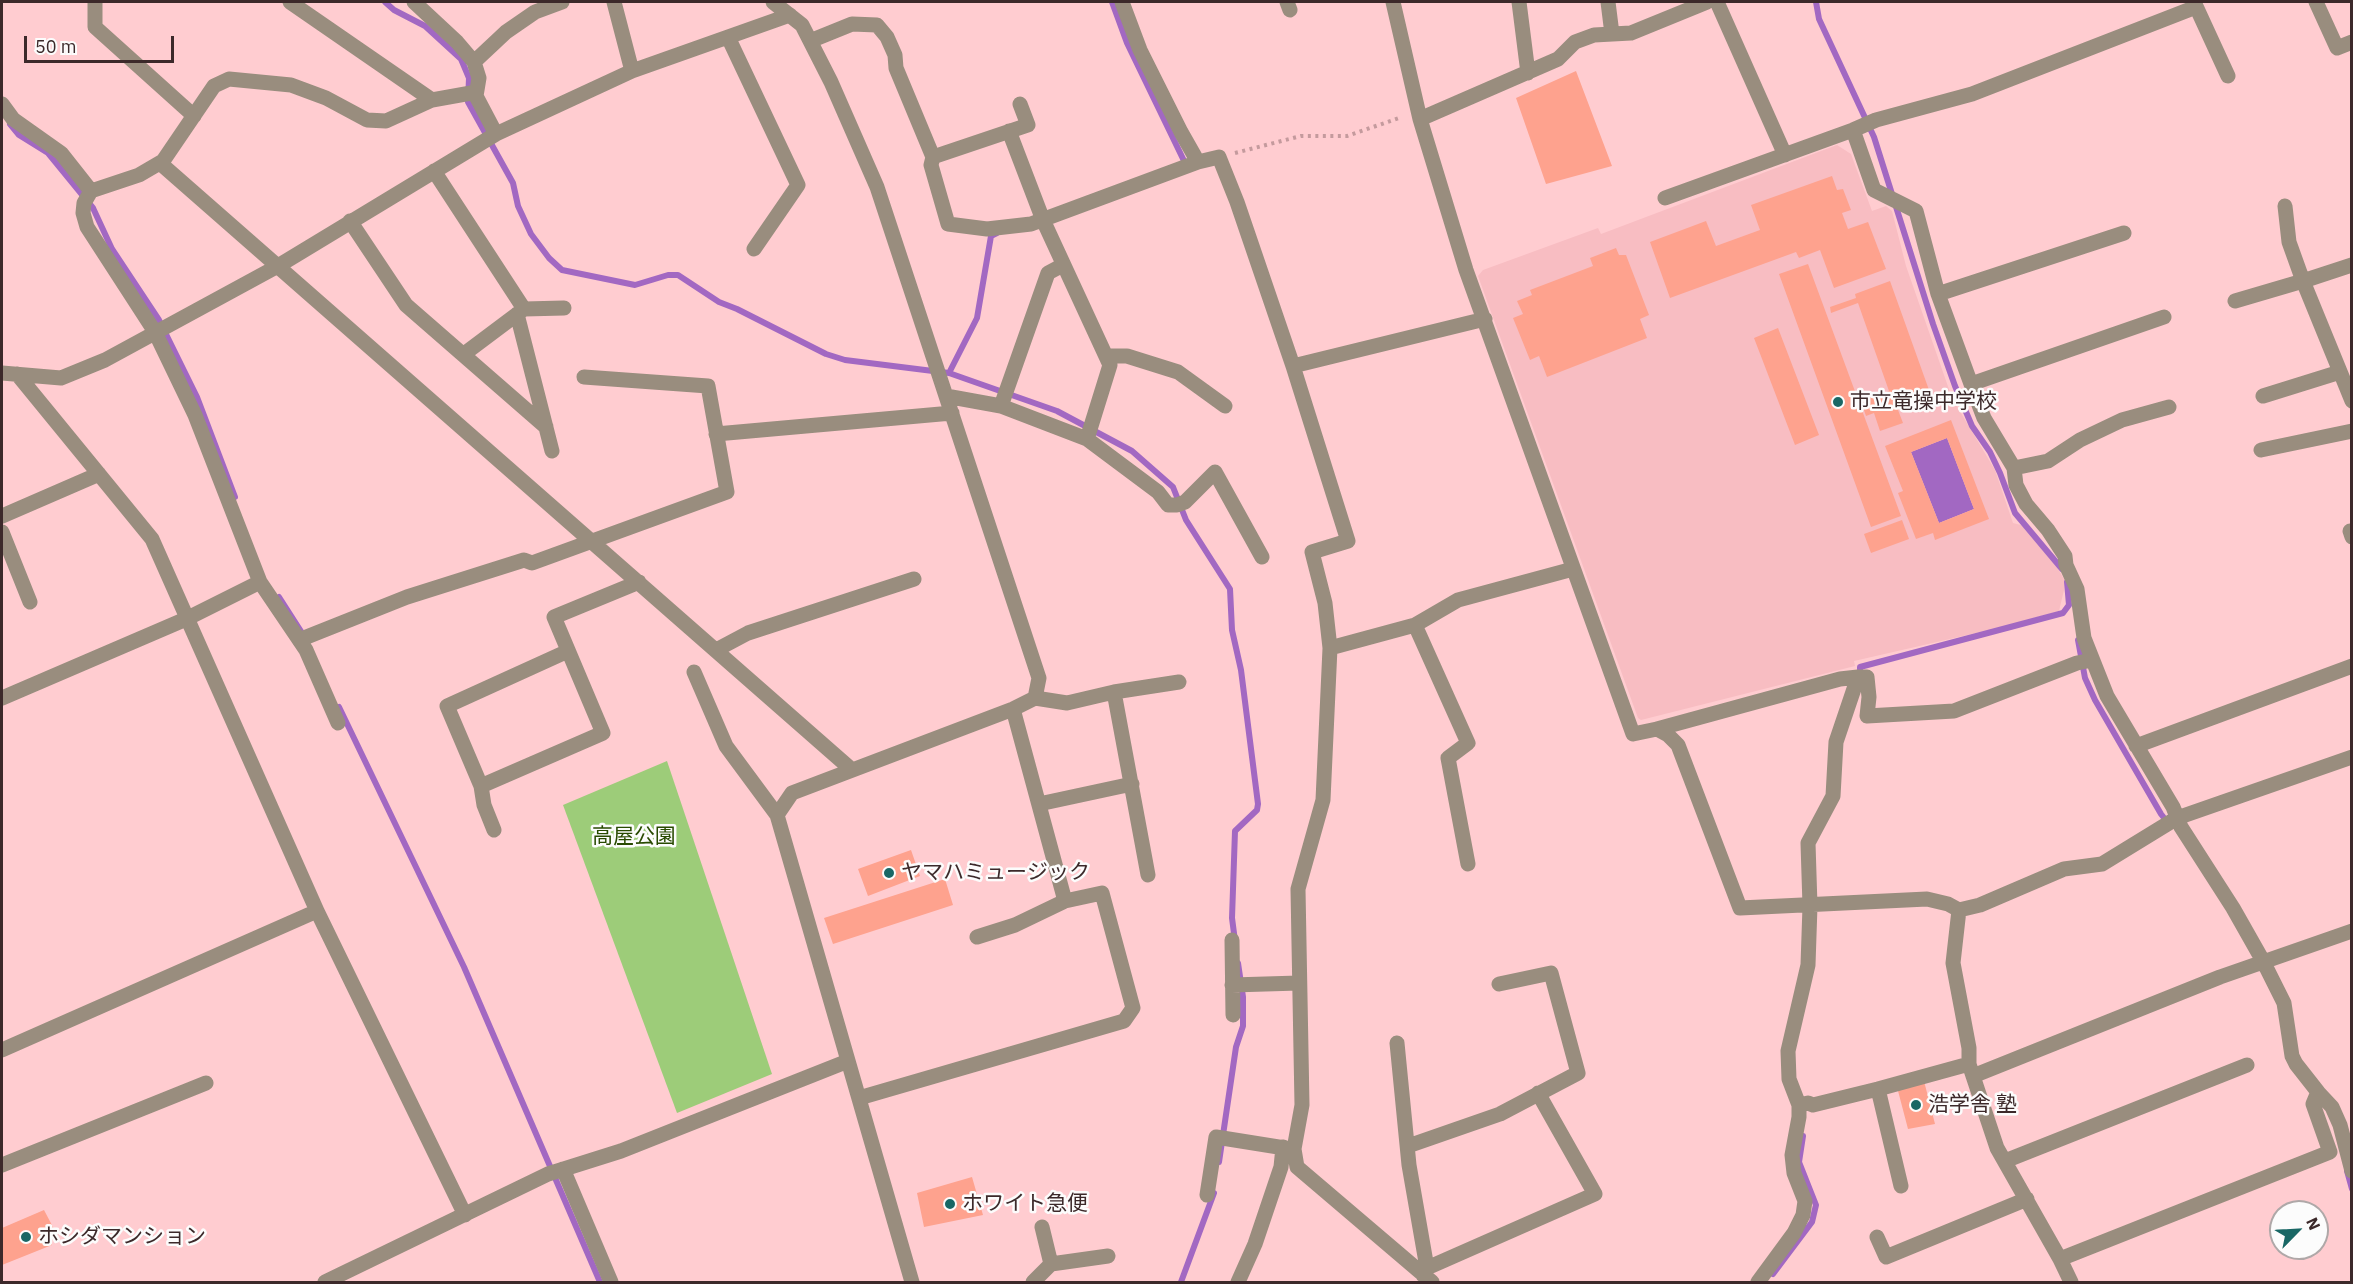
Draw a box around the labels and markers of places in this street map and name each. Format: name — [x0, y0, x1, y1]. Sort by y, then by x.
place label: 市立竜操中学校 — [1850, 389, 1997, 415]
marker: 市立竜操中学校 — [1831, 395, 1845, 409]
place label: ヤマハミュージック — [901, 860, 1090, 886]
marker: ヤマハミュージック — [882, 866, 896, 880]
place label: 浩学舎 塾 — [1928, 1092, 2017, 1118]
marker: 浩学舎 塾 — [1909, 1098, 1923, 1112]
place label: ホワイト急便 — [962, 1191, 1088, 1217]
marker: ホワイト急便 — [943, 1197, 957, 1211]
place label: ホシダマンション — [38, 1224, 206, 1250]
marker: ホシダマンション — [19, 1230, 33, 1244]

